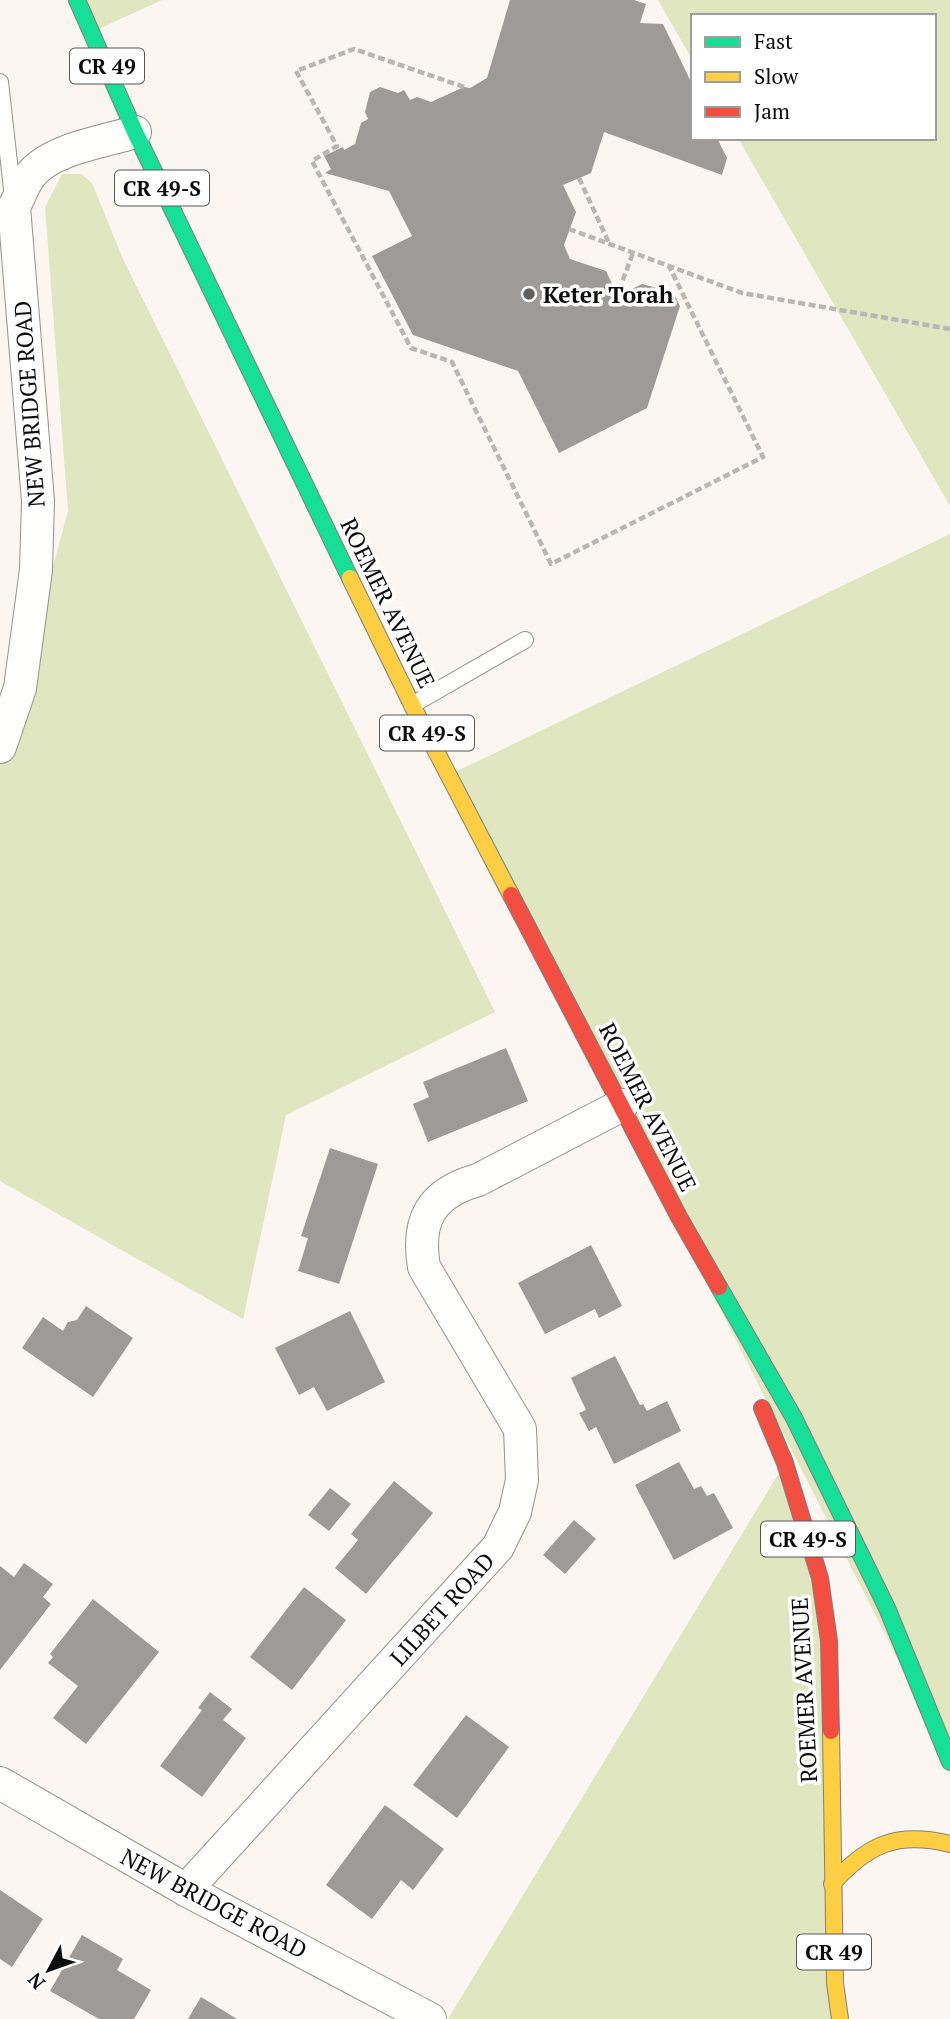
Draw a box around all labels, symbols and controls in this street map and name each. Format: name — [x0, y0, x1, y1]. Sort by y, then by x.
legend — [691, 14, 936, 140]
text: Fast — [754, 27, 793, 55]
road number: CR 49 — [70, 48, 144, 84]
text: Slow — [754, 62, 799, 90]
text: Jam — [754, 97, 790, 125]
road number: CR 49-S — [115, 170, 209, 206]
place label: Keter Torah — [543, 279, 674, 310]
marker: Keter Torah — [521, 286, 537, 302]
street label: NEW BRIDGE ROAD — [6, 300, 52, 508]
street label: ROEMER AVENUE — [333, 513, 443, 693]
road number: CR 49-S — [380, 716, 474, 750]
street label: ROEMER AVENUE — [592, 1017, 704, 1197]
road number: CR 49-S — [761, 1522, 855, 1556]
street label: LILBET ROAD — [383, 1546, 501, 1672]
street label: ROEMER AVENUE — [784, 1597, 824, 1783]
street label: NEW BRIDGE ROAD — [115, 1841, 313, 1965]
road number: CR 49 — [797, 1934, 871, 1969]
north arrow — [14, 1935, 84, 2005]
text: N — [21, 1967, 50, 1995]

